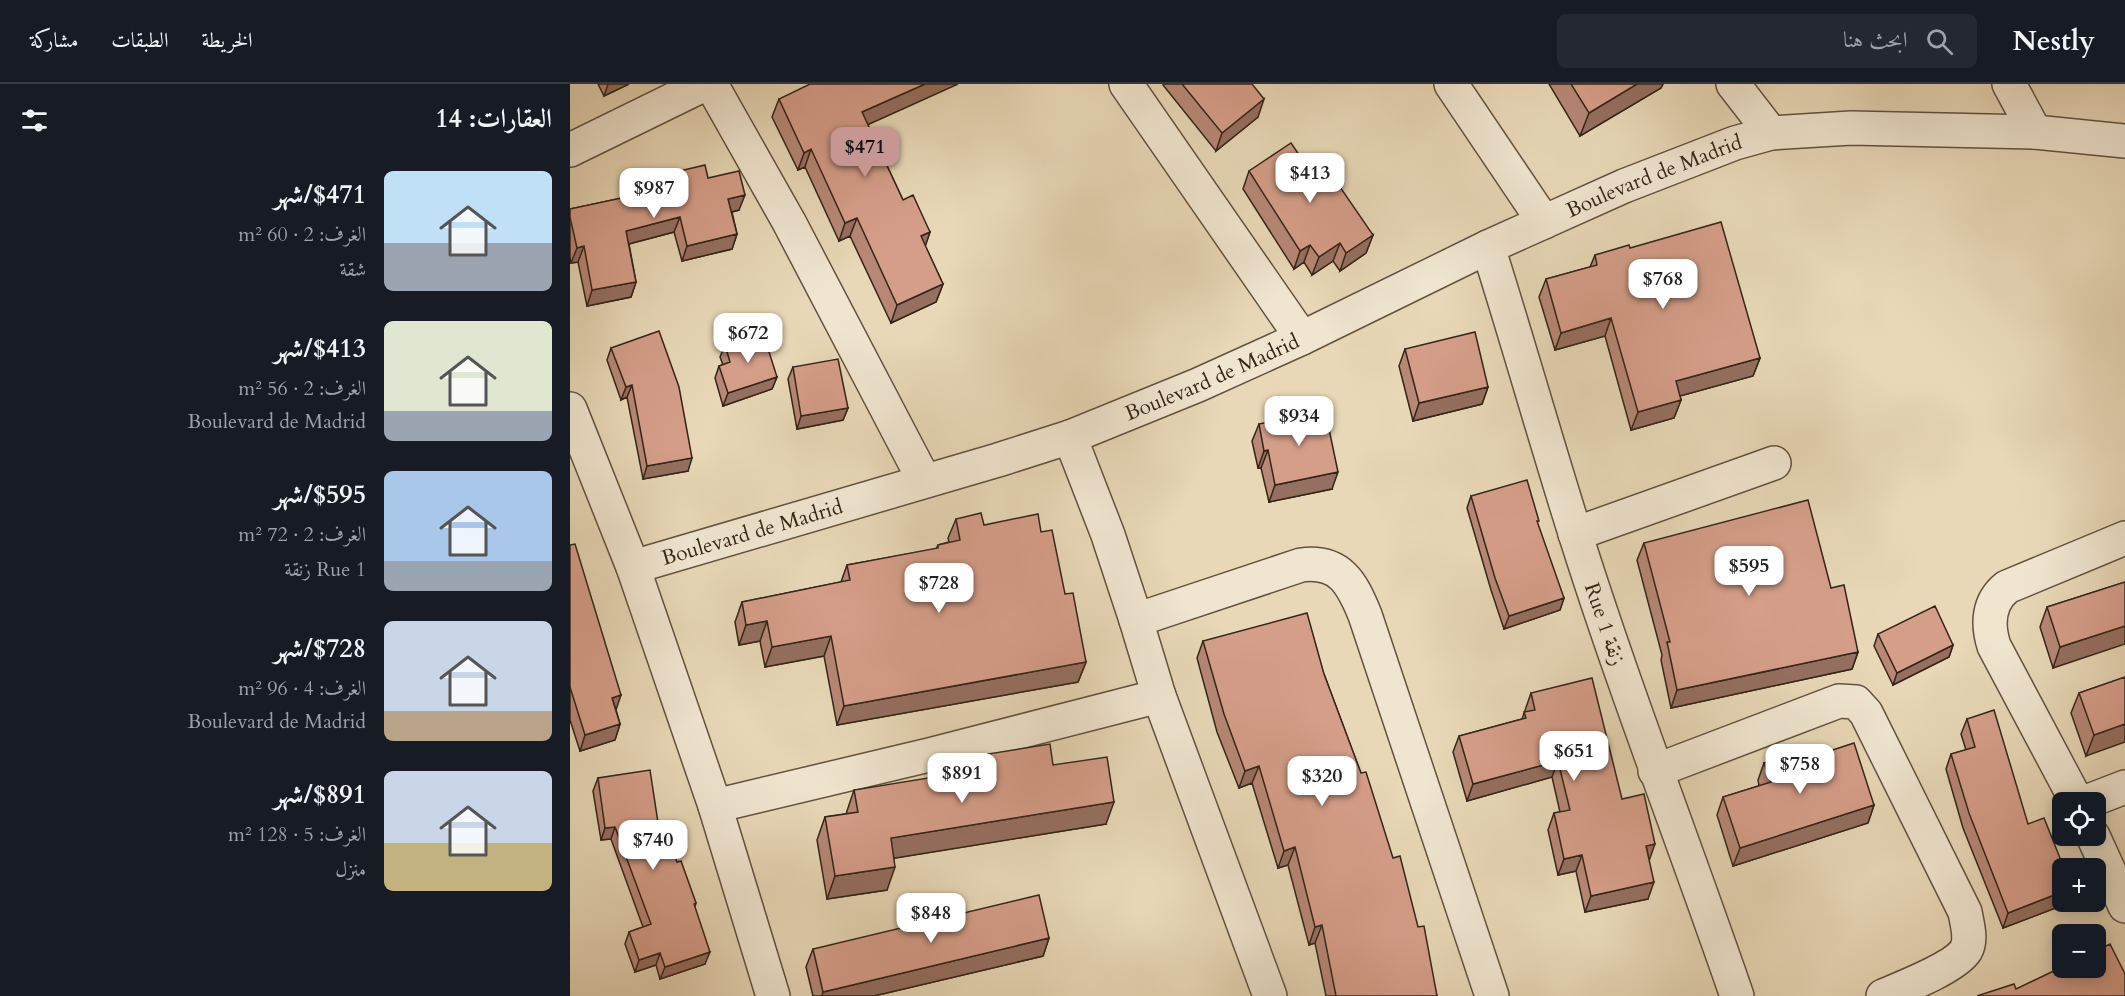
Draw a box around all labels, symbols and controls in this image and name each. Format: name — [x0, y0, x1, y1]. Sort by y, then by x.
search box — [1557, 14, 1977, 68]
text: Nestly — [2013, 22, 2095, 60]
text: ابحث هنا — [1843, 25, 1908, 55]
icon: search — [1923, 25, 1956, 58]
text: مشاركة — [30, 26, 78, 55]
text: الطبقات — [111, 26, 168, 55]
text: الخريطة — [201, 26, 253, 55]
text: العقارات: 14 — [435, 101, 552, 136]
icon: filters — [18, 104, 51, 137]
pin: $471 — [829, 127, 901, 178]
street label: Boulevard de Madrid — [1562, 128, 1745, 225]
text: $471 — [845, 133, 885, 160]
pin: $413 — [1274, 153, 1346, 204]
text: $413 — [1290, 159, 1330, 186]
pin: $987 — [618, 168, 690, 219]
text: $987 — [634, 174, 674, 201]
text: $471/شهر — [274, 177, 366, 212]
icon: home — [432, 195, 504, 267]
text: الغرف: 2 · 60 m² — [238, 221, 366, 248]
text: شقة — [340, 256, 366, 283]
pin: $768 — [1627, 259, 1699, 310]
text: $768 — [1643, 265, 1683, 292]
pin: $672 — [712, 313, 784, 364]
text: $672 — [728, 319, 768, 346]
street label: Boulevard de Madrid — [1121, 327, 1304, 428]
text: $413/شهر — [274, 331, 366, 366]
icon: home — [432, 345, 504, 417]
text: الغرف: 2 · 56 m² — [238, 375, 366, 402]
pin: $934 — [1263, 396, 1335, 447]
text: $934 — [1279, 402, 1319, 429]
text: Boulevard de Madrid — [188, 408, 366, 435]
text: $595/شهر — [274, 477, 366, 512]
street label: Boulevard de Madrid — [658, 492, 846, 573]
icon: home — [432, 495, 504, 567]
text: الغرف: 2 · 72 m² — [238, 521, 366, 548]
pin: $595 — [1713, 546, 1785, 597]
text: $595 — [1729, 552, 1769, 579]
text: Rue 1 زنقة — [284, 556, 366, 583]
pin: $728 — [903, 563, 975, 614]
text: $728 — [919, 569, 959, 596]
street label: Rue 1 زنقة — [1577, 579, 1632, 670]
text: $728/شهر — [274, 631, 366, 666]
icon: home — [432, 645, 504, 717]
text: الغرف: 4 · 96 m² — [238, 675, 366, 702]
text: Boulevard de Madrid — [188, 708, 366, 735]
pin: $651 — [1538, 731, 1610, 782]
text: $651 — [1554, 737, 1594, 764]
pin: $758 — [1764, 744, 1836, 795]
text: $758 — [1780, 750, 1820, 777]
pin: $891 — [926, 753, 998, 804]
pin: $320 — [1286, 756, 1358, 807]
text: $891 — [942, 759, 982, 786]
text: $320 — [1302, 762, 1342, 789]
text: $891/شهر — [274, 777, 366, 812]
map controls — [2052, 792, 2106, 978]
button: locate — [2052, 792, 2106, 846]
icon: home — [432, 795, 504, 867]
pin: $740 — [617, 820, 689, 871]
text: الغرف: 5 · 128 m² — [228, 821, 366, 848]
text: $740 — [633, 826, 673, 853]
text: منزل — [335, 856, 366, 883]
button: + — [2052, 858, 2106, 912]
pin: $848 — [895, 893, 967, 944]
text: $848 — [911, 899, 951, 926]
button: − — [2052, 924, 2106, 978]

